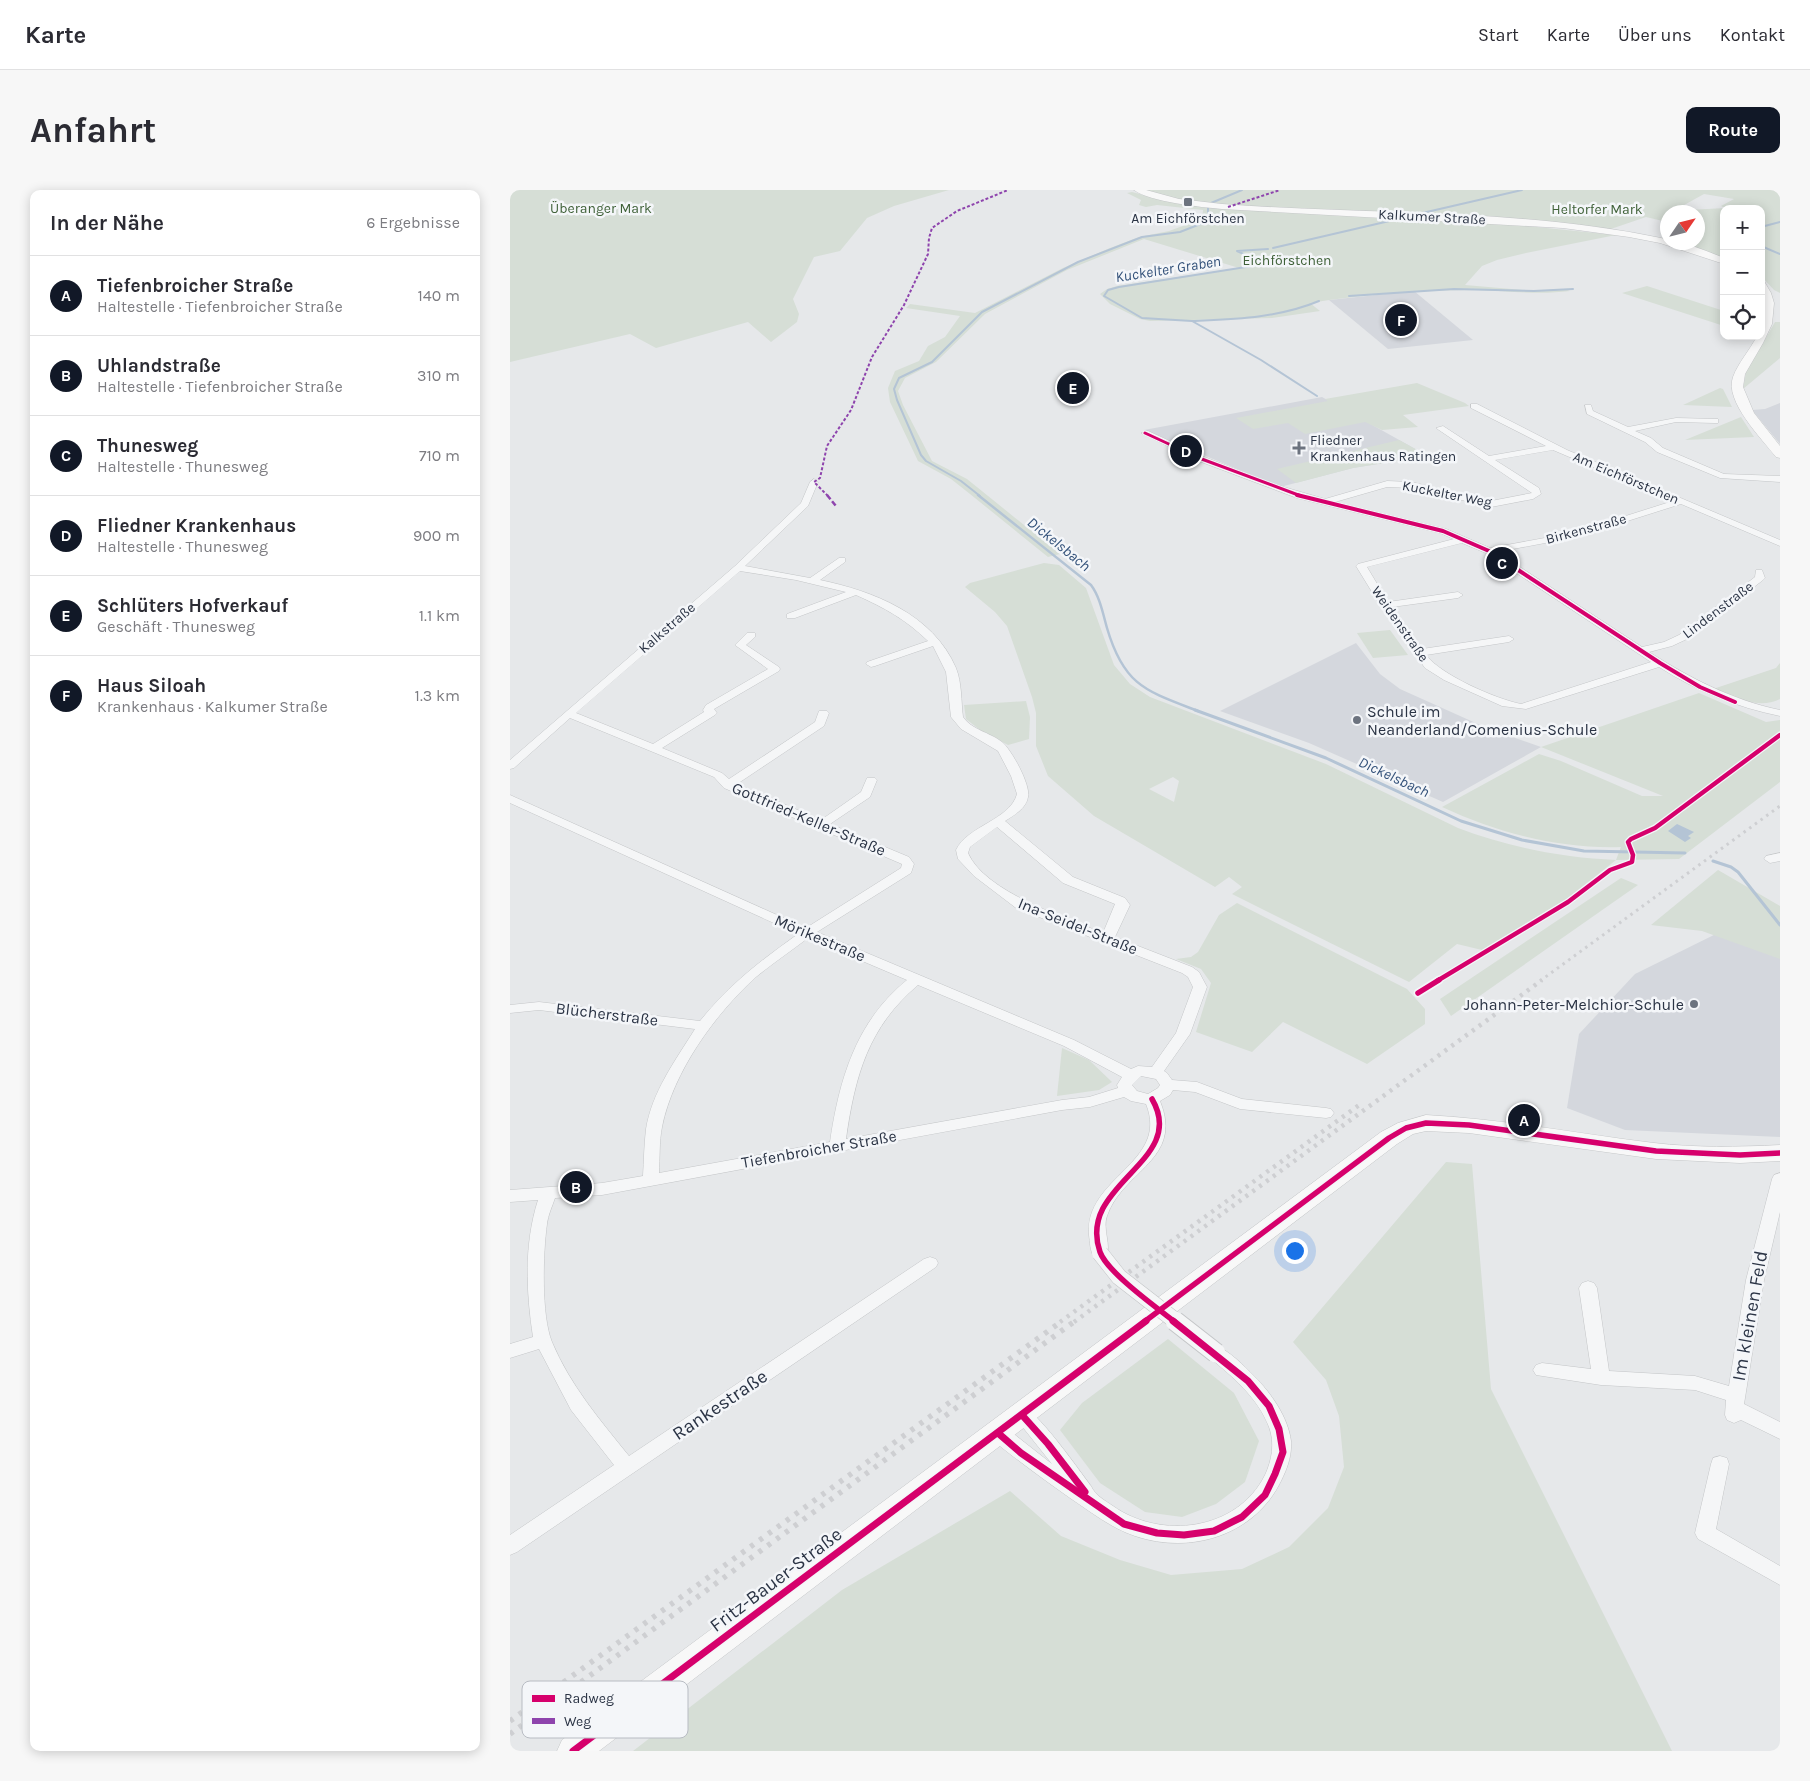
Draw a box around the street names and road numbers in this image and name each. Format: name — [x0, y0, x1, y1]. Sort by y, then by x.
street label: Kalkumer Straße — [1378, 206, 1486, 228]
street label: Am Eichförstchen — [1570, 448, 1682, 508]
street label: Kuckelter Weg — [1401, 477, 1493, 511]
street label: Birkenstraße — [1544, 510, 1628, 548]
street label: Lindenstraße — [1679, 578, 1757, 642]
street label: Weidenstraße — [1368, 583, 1432, 665]
street label: Kalkstraße — [635, 599, 699, 657]
street label: Gottfried-Keller-Straße — [729, 778, 889, 860]
street label: Ina-Seidel-Straße — [1015, 893, 1141, 959]
street label: Mörikestraße — [772, 910, 868, 966]
street label: Blücherstraße — [555, 998, 659, 1030]
street label: Tiefenbroicher Straße — [740, 1126, 898, 1172]
street label: Im kleinen Feld — [1728, 1249, 1772, 1383]
street label: Rankestraße — [668, 1365, 772, 1445]
street label: Fritz-Bauer-Straße — [706, 1523, 846, 1637]

